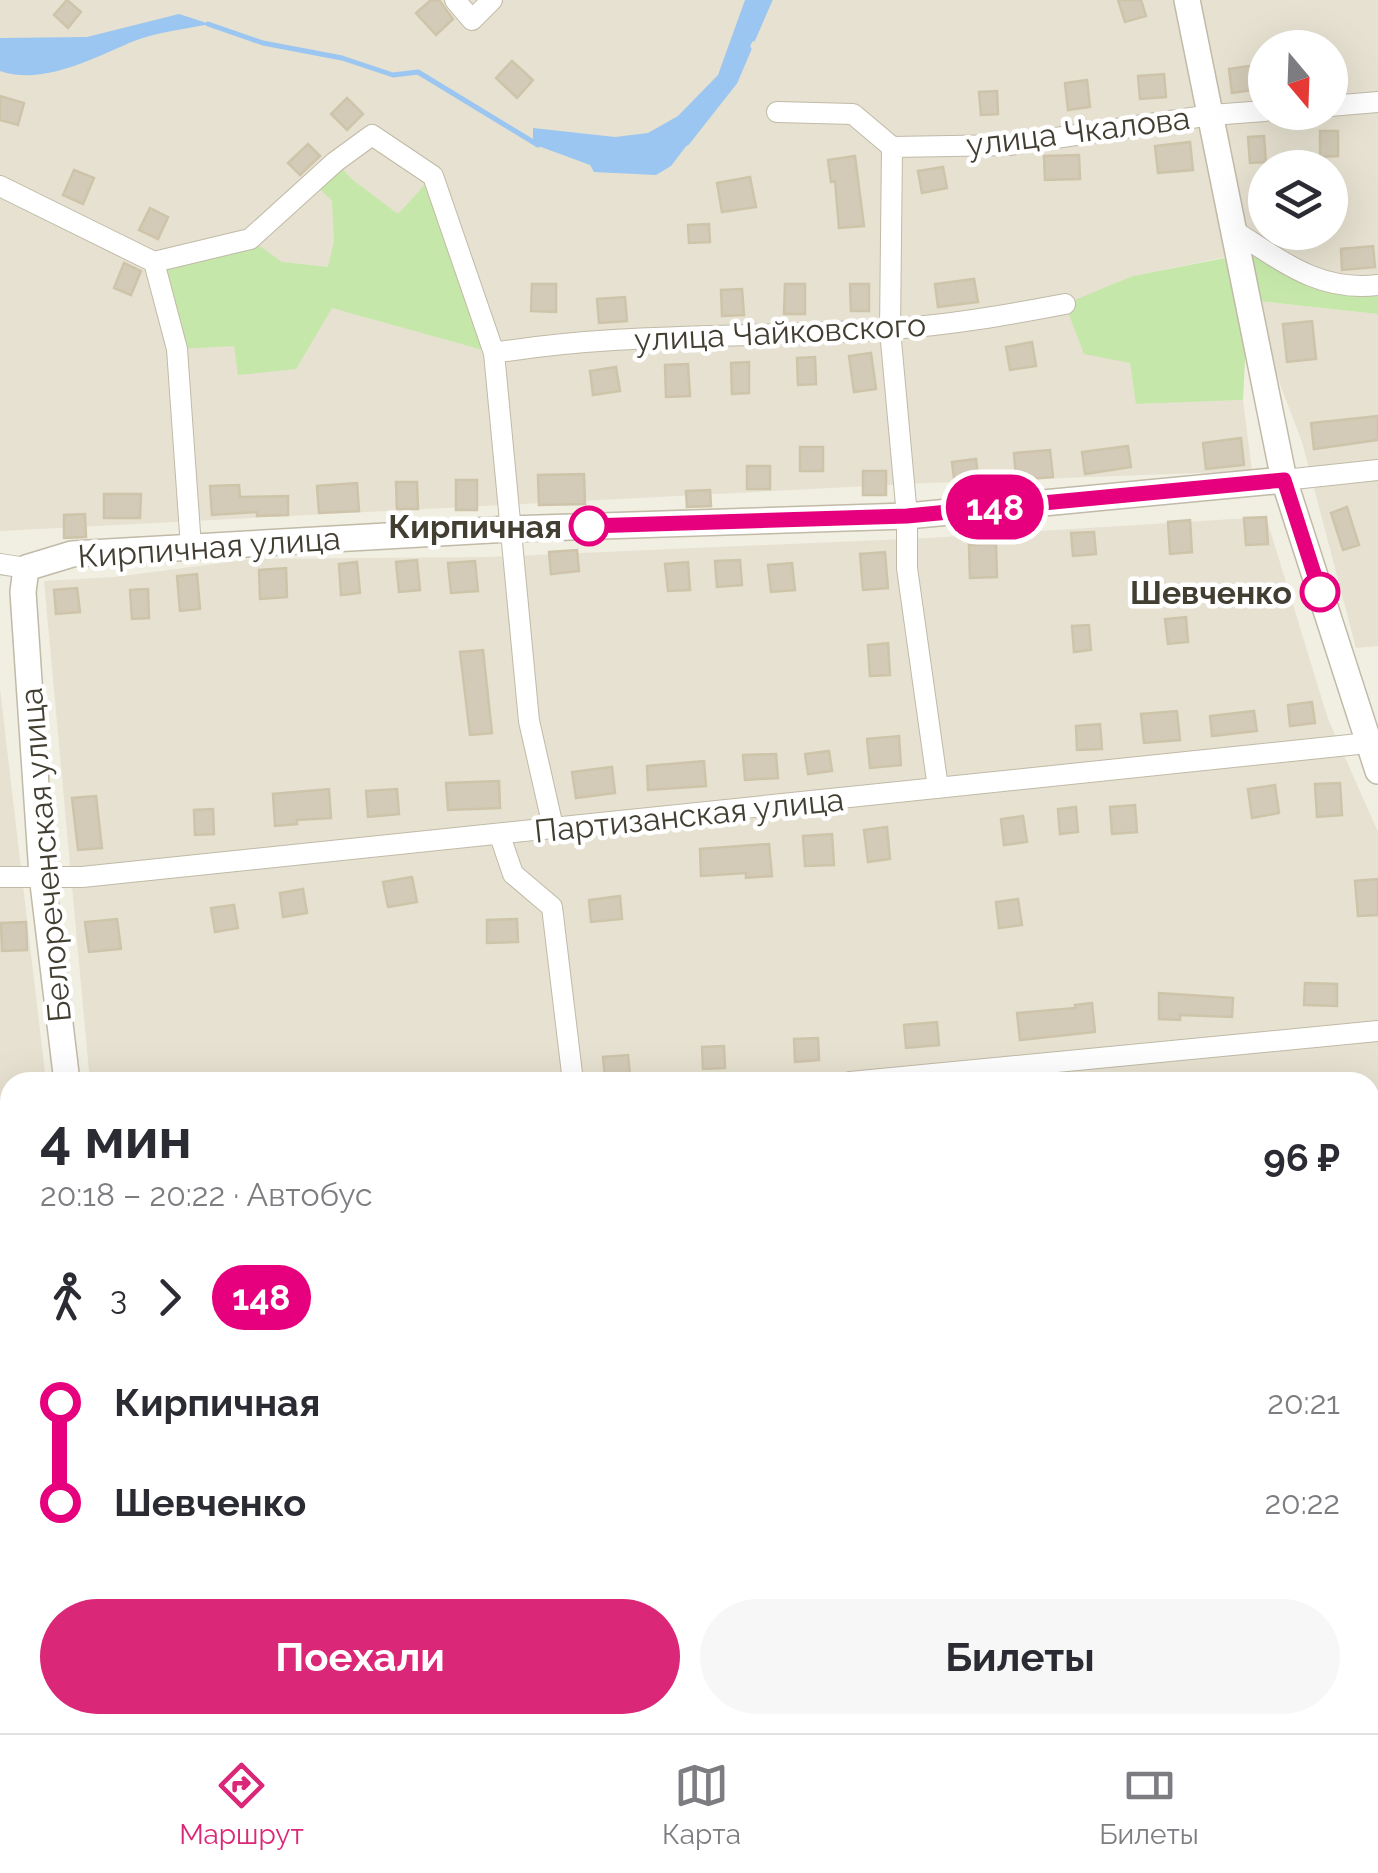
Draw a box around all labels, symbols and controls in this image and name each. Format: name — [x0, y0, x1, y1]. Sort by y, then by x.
north arrow — [1248, 30, 1348, 130]
map controls — [1248, 30, 1348, 250]
street label: улица Чкалова — [964, 99, 1192, 163]
button: layers — [1248, 150, 1348, 250]
street label: улица Чайковского — [633, 306, 927, 358]
line badge: 148 — [938, 474, 1052, 540]
text: 148 — [966, 487, 1024, 528]
marker: Кирпичная — [570, 507, 608, 545]
place label: Кирпичная — [388, 508, 562, 545]
street label: Кирпичная улица — [76, 519, 342, 575]
marker: Шевченко — [1301, 573, 1339, 611]
place label: Шевченко — [1130, 574, 1292, 611]
street label: Белореченская улица — [12, 686, 78, 1024]
street label: Партизанская улица — [532, 780, 846, 850]
text: 4 мин — [40, 1106, 192, 1171]
text: 96 ₽ — [1263, 1135, 1340, 1180]
text: 20:18 – 20:22 · Автобус — [40, 1176, 373, 1213]
icon: walk — [40, 1270, 95, 1325]
icon: forward — [142, 1270, 197, 1325]
text: 148 — [232, 1277, 291, 1318]
text: 3 — [110, 1279, 127, 1316]
text: Кирпичная — [114, 1380, 320, 1425]
text: 20:21 — [1267, 1384, 1340, 1421]
text: Шевченко — [114, 1480, 306, 1525]
text: 20:22 — [1264, 1484, 1340, 1521]
button: Поехали — [40, 1599, 680, 1714]
button: Билеты — [700, 1599, 1340, 1714]
tab: Маршрут — [179, 1758, 304, 1851]
tab: Карта — [662, 1758, 741, 1851]
tab: Билеты — [1099, 1758, 1199, 1851]

